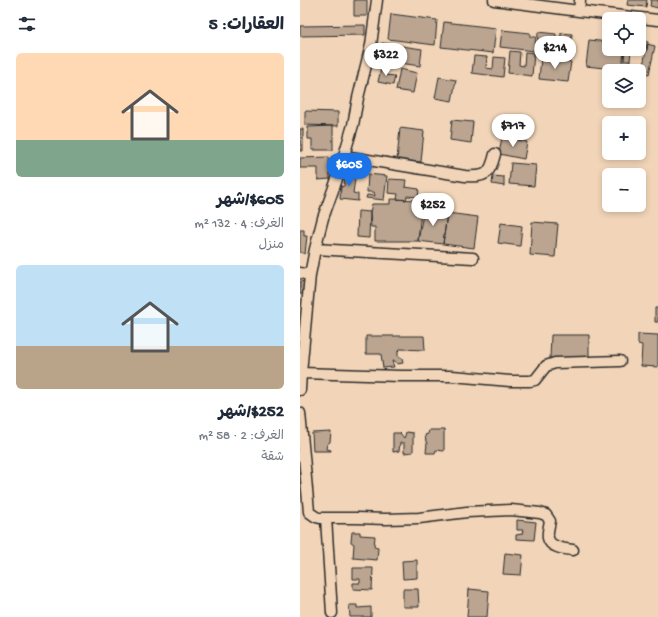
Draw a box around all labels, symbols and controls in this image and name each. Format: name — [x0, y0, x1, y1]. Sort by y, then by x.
map controls — [602, 12, 646, 212]
button: locate — [602, 12, 646, 56]
icon: filters — [16, 13, 38, 35]
text: العقارات: 5 — [209, 16, 284, 36]
pin: $214 — [531, 36, 579, 70]
text: $214 — [543, 41, 567, 56]
pin: $322 — [362, 43, 410, 77]
text: $322 — [373, 48, 399, 63]
button: layers — [602, 64, 646, 108]
icon: home — [114, 79, 186, 151]
pin: $717 — [489, 114, 537, 148]
button: + — [602, 116, 646, 160]
text: $717 — [501, 119, 525, 134]
pin: $605 — [325, 153, 373, 187]
text: $605 — [336, 158, 362, 173]
button: − — [602, 168, 646, 212]
text: $605/شهر — [217, 191, 284, 211]
pin: $252 — [409, 193, 457, 227]
text: $252 — [420, 198, 446, 213]
text: الغرف: 4 · 132 m² — [195, 217, 284, 232]
text: منزل — [258, 238, 284, 253]
icon: home — [114, 291, 186, 363]
text: $252/شهر — [218, 403, 284, 423]
text: الغرف: 2 · 58 m² — [199, 429, 284, 444]
text: شقة — [261, 450, 284, 465]

